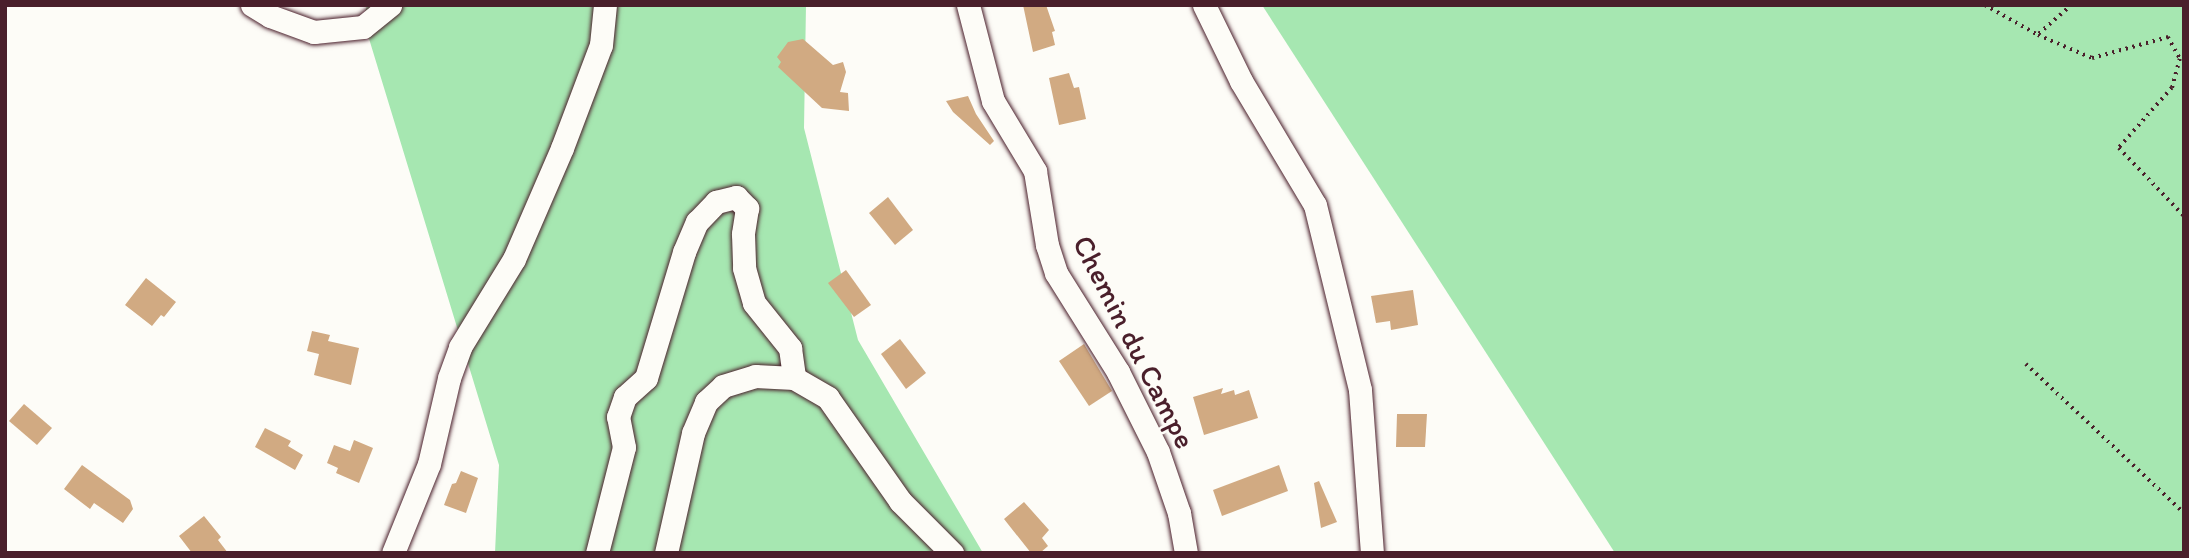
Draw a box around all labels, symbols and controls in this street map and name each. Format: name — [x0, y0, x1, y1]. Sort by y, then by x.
street label: Chemin du Campe — [1065, 229, 1203, 455]

